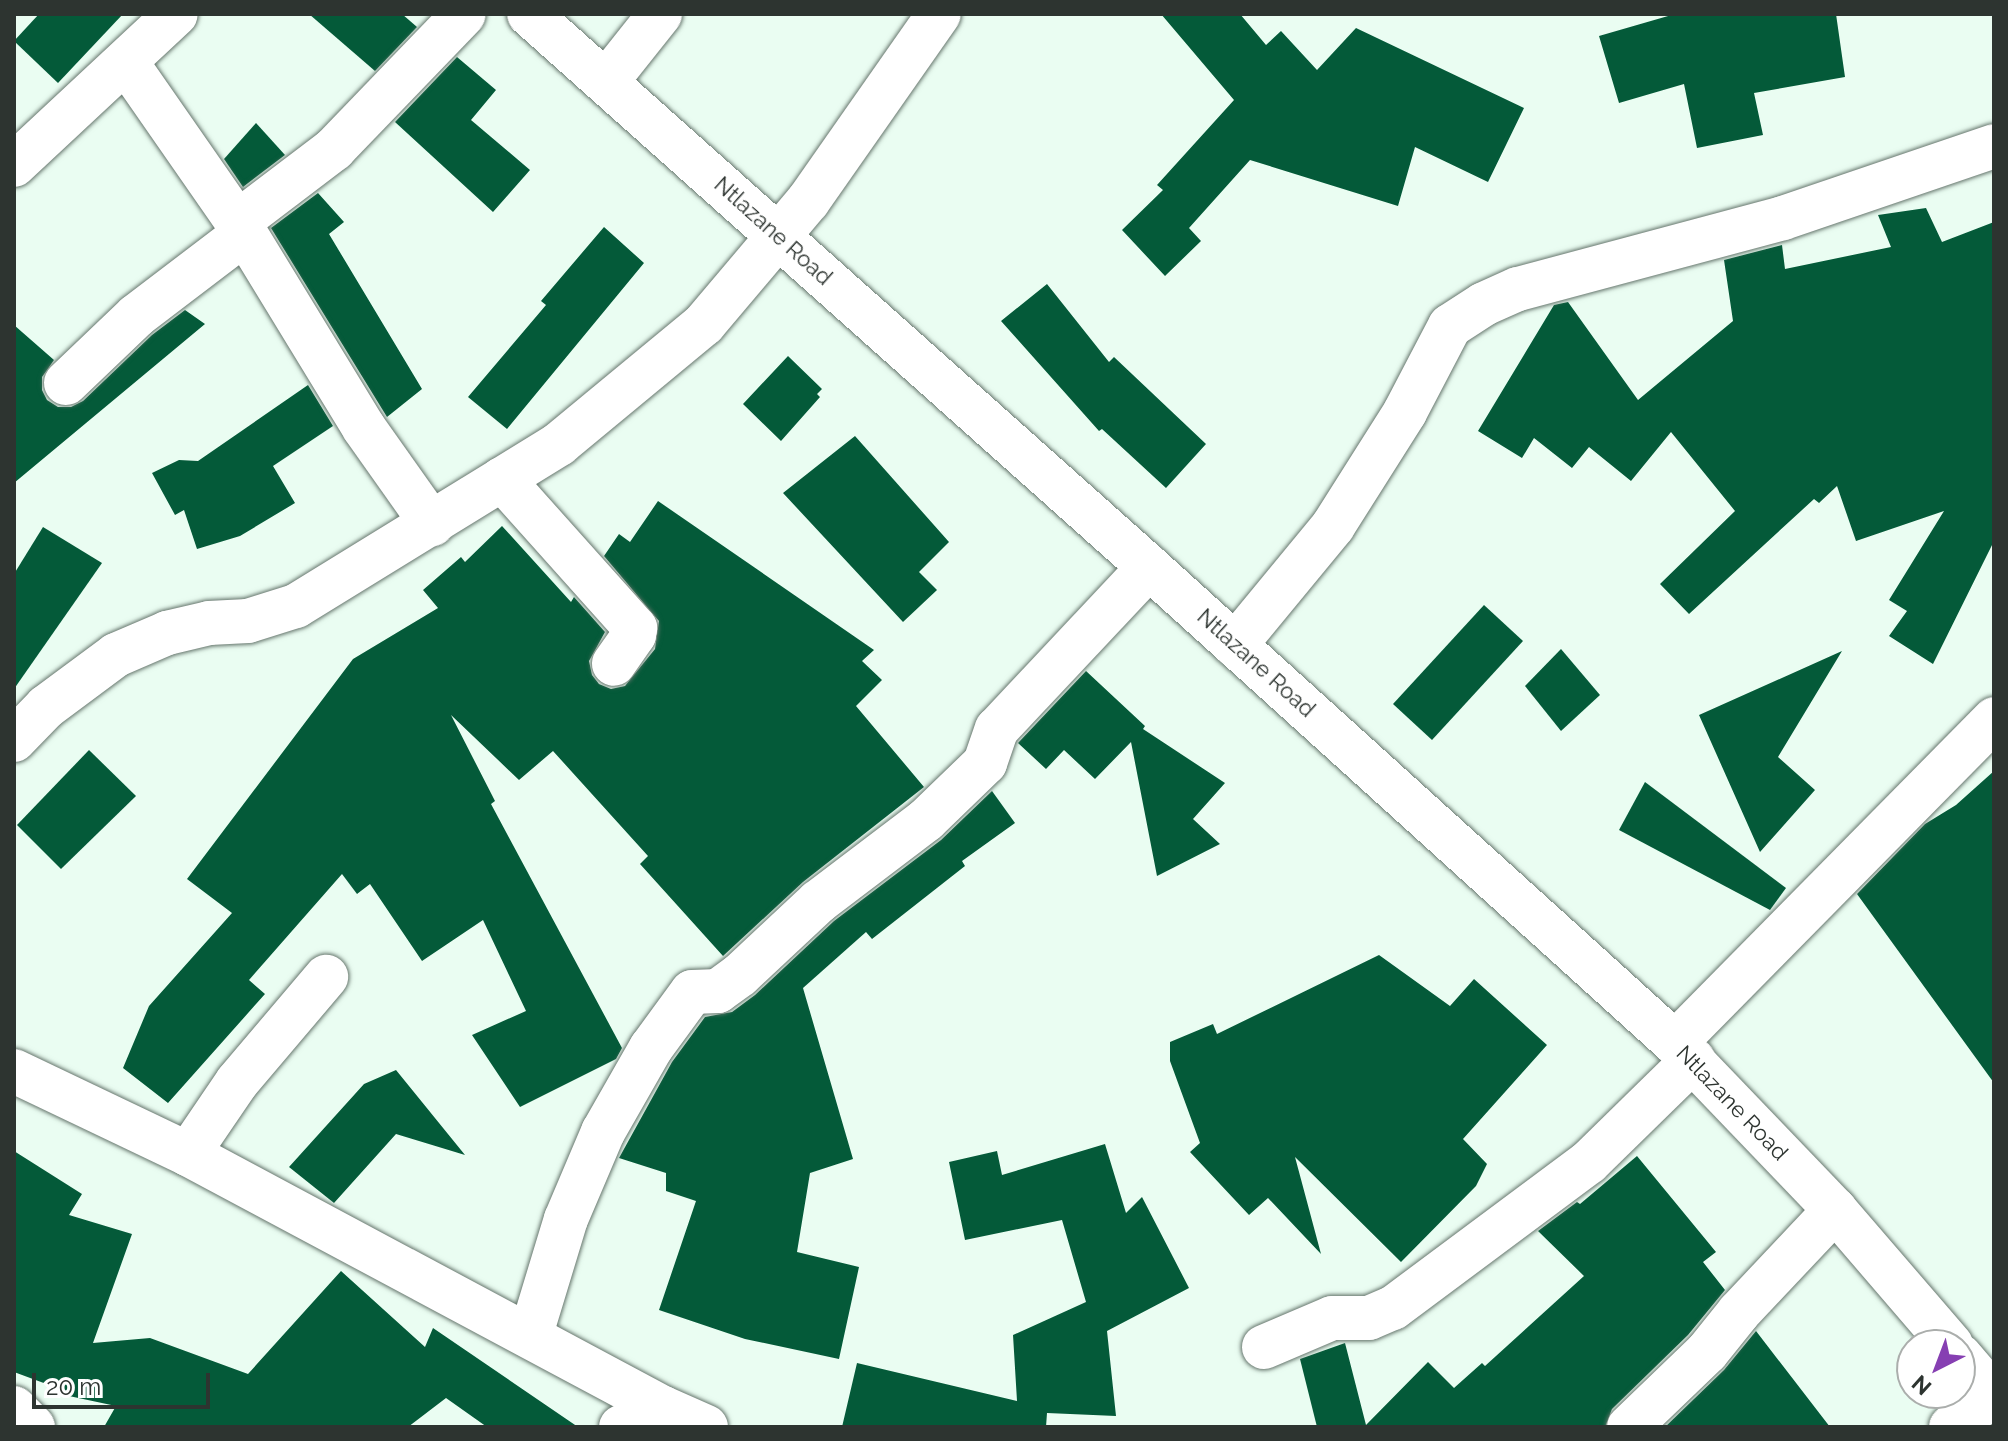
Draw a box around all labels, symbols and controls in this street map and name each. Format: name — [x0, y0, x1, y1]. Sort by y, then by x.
street label: Ntlazane Road — [709, 171, 837, 291]
street label: Ntlazane Road — [1192, 603, 1320, 723]
street label: Ntlazane Road — [1671, 1040, 1793, 1166]
north arrow — [1896, 1329, 1976, 1409]
scale bar — [36, 1357, 214, 1407]
text: N — [1906, 1370, 1936, 1401]
text: 20 m — [46, 1372, 101, 1401]

